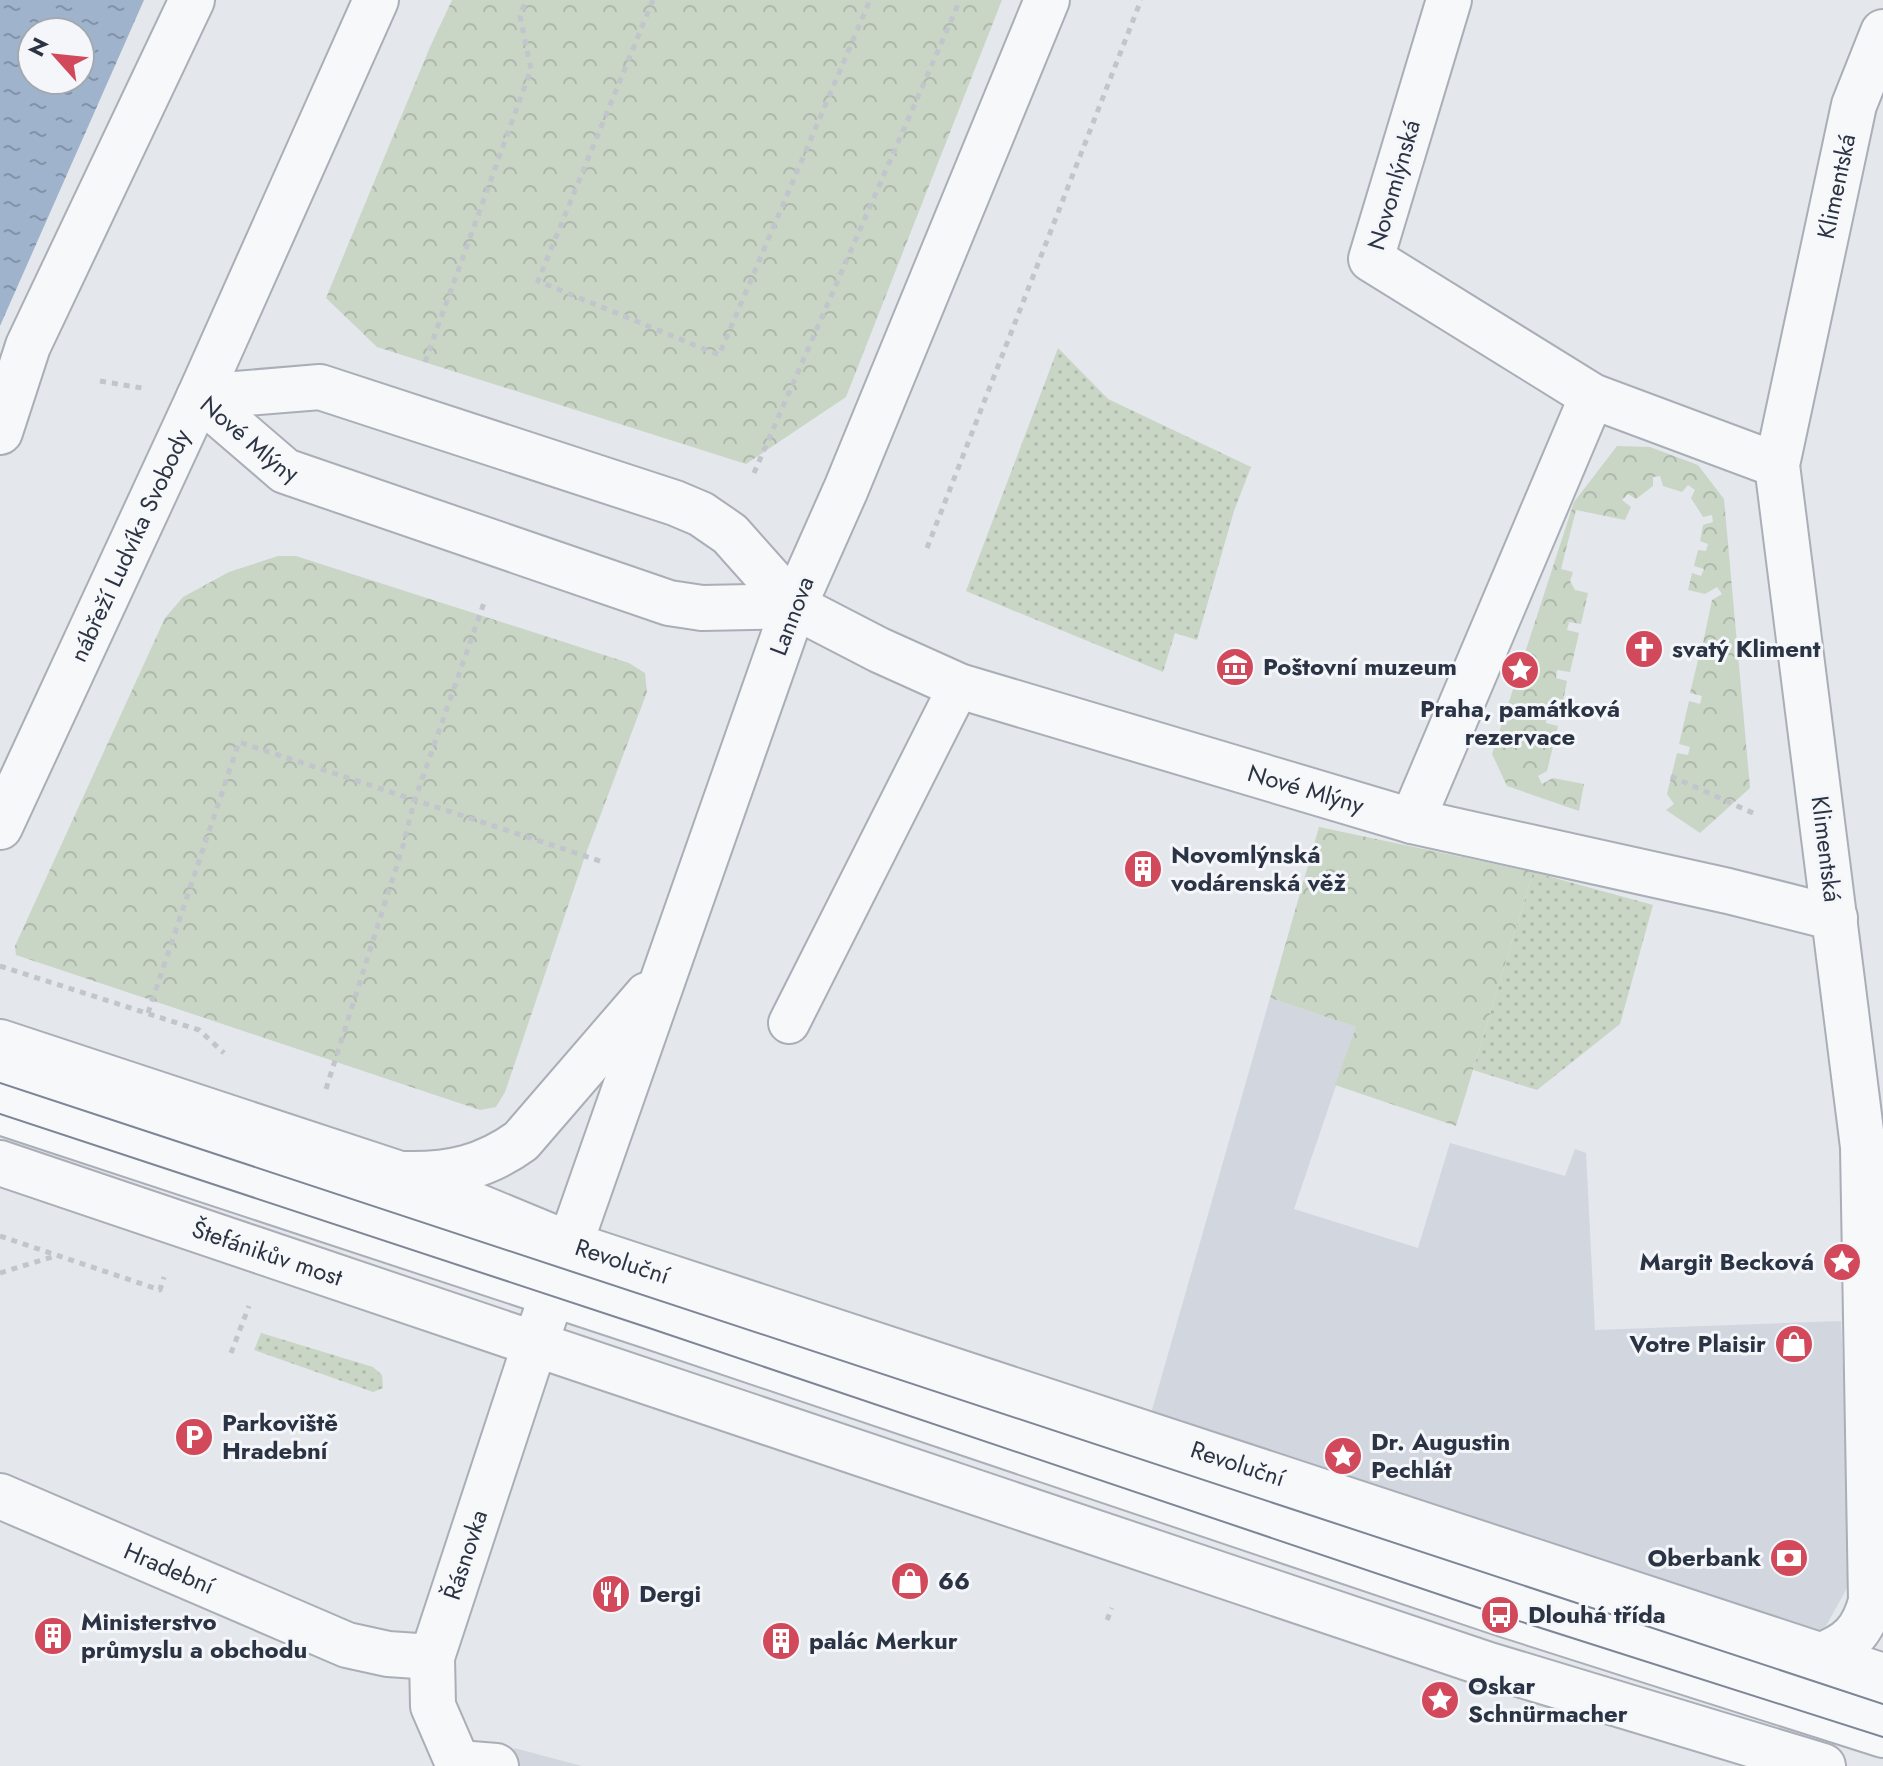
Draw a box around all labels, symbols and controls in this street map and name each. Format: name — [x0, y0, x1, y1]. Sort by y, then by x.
north arrow — [16, 16, 96, 96]
text: N — [20, 32, 56, 62]
street label: Novomlýnská — [1358, 116, 1429, 254]
street label: Klimentská — [1808, 130, 1864, 242]
street label: Nové Mlýny — [193, 387, 303, 491]
street label: nábřeží Ludvíka Svobody — [61, 423, 199, 668]
street label: Lannova — [760, 571, 823, 661]
church icon: svatý Kliment — [1623, 628, 1665, 670]
place label: svatý Kliment — [1672, 631, 1821, 666]
museum icon: Poštovní muzeum — [1214, 646, 1256, 688]
place label: Poštovní muzeum — [1263, 649, 1457, 684]
place icon: Praha, památková rezervace — [1499, 649, 1541, 691]
place label: Praha, památková rezervace — [1420, 691, 1620, 754]
street label: Nové Mlýny — [1244, 755, 1369, 823]
street label: Klimentská — [1803, 794, 1850, 904]
place label: Novomlýnská vodárenská věž — [1170, 837, 1346, 900]
building icon: Novomlýnská vodárenská věž — [1122, 848, 1164, 890]
street label: Štefánikův most — [187, 1211, 347, 1295]
street label: Revoluční — [571, 1229, 675, 1293]
place icon: Margit Becková — [1821, 1241, 1863, 1283]
place label: Margit Becková — [1640, 1244, 1814, 1279]
shop icon: Votre Plaisir — [1773, 1323, 1815, 1365]
place label: Votre Plaisir — [1629, 1326, 1766, 1361]
place label: Parkoviště Hradební — [222, 1405, 338, 1468]
parking icon: Parkoviště Hradební — [173, 1416, 215, 1458]
place label: Dr. Augustin Pechlát — [1371, 1424, 1510, 1487]
street label: Revoluční — [1186, 1432, 1290, 1495]
place icon: Dr. Augustin Pechlát — [1322, 1435, 1364, 1477]
street label: Řásnovka — [434, 1505, 496, 1604]
street label: Hradební — [118, 1533, 221, 1603]
bank icon: Oberbank — [1768, 1537, 1810, 1579]
place label: Oberbank — [1647, 1540, 1761, 1575]
shop icon: 66 — [889, 1560, 931, 1602]
place label: 66 — [938, 1563, 970, 1598]
restaurant icon: Dergi — [590, 1573, 632, 1615]
place label: Dergi — [639, 1576, 701, 1611]
bus stop icon: Dlouhá třída — [1479, 1594, 1521, 1636]
place label: Dlouhá třída — [1528, 1597, 1666, 1632]
place label: Ministerstvo průmyslu a obchodu — [81, 1604, 307, 1667]
building icon: Ministerstvo průmyslu a obchodu — [32, 1615, 74, 1657]
building icon: palác Merkur — [760, 1620, 802, 1662]
place label: palác Merkur — [809, 1623, 958, 1658]
place label: Oskar Schnürmacher — [1468, 1668, 1628, 1731]
place icon: Oskar Schnürmacher — [1419, 1679, 1461, 1721]

